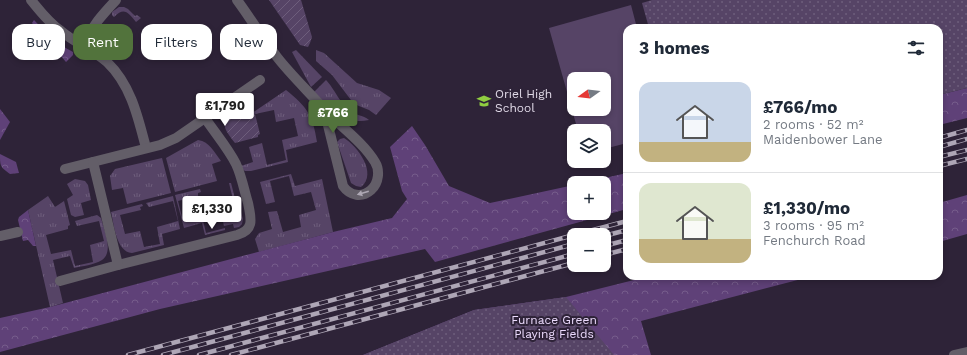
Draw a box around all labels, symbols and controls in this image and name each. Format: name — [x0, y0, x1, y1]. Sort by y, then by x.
chip: Buy — [12, 24, 65, 60]
chip: Rent — [73, 24, 133, 60]
chip: Filters — [141, 24, 212, 60]
chip: New — [220, 24, 277, 60]
icon: filters — [905, 37, 927, 59]
text: 3 homes — [639, 38, 710, 58]
north arrow — [567, 72, 611, 116]
map controls — [567, 72, 611, 272]
place label: Oriel High School — [495, 87, 552, 115]
pin: £1,790 — [192, 93, 258, 127]
school or university icon: Oriel High School — [476, 93, 492, 109]
text: £766/mo — [763, 97, 837, 117]
text: £1,790 — [205, 98, 245, 113]
icon: home — [671, 98, 719, 146]
pin: £766 — [309, 100, 357, 134]
text: £766 — [317, 105, 349, 120]
text: 2 rooms · 52 m² — [763, 117, 863, 132]
button: layers — [567, 124, 611, 168]
text: Maidenbower Lane — [763, 132, 883, 147]
button: + — [567, 176, 611, 220]
one-way arrow — [357, 190, 369, 196]
pin: £1,330 — [179, 196, 245, 230]
text: £1,330/mo — [763, 198, 850, 218]
icon: home — [671, 199, 719, 247]
text: £1,330 — [191, 201, 233, 216]
text: 3 rooms · 95 m² — [763, 218, 864, 233]
button: − — [567, 228, 611, 272]
text: Fenchurch Road — [763, 233, 866, 248]
park label: Furnace Green Playing Fields — [511, 313, 597, 341]

